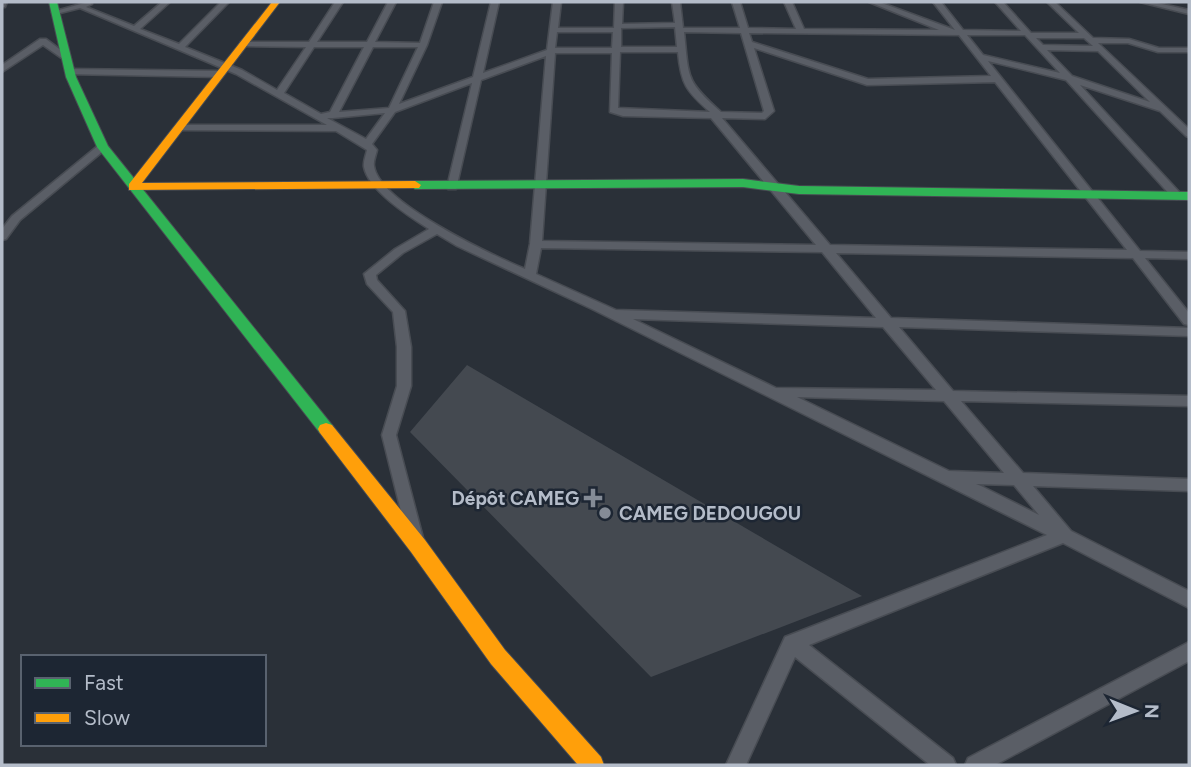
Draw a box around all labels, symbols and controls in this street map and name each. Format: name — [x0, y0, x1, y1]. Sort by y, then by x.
place label: Dépôt CAMEG — [452, 487, 579, 510]
marker: Dépôt CAMEG — [585, 490, 601, 506]
place label: CAMEG DEDOUGOU — [619, 502, 801, 525]
marker: CAMEG DEDOUGOU — [597, 505, 613, 521]
legend — [21, 655, 266, 746]
text: Fast — [84, 670, 124, 695]
north arrow — [1100, 676, 1170, 746]
text: N — [1140, 704, 1163, 719]
text: Slow — [84, 705, 130, 730]

